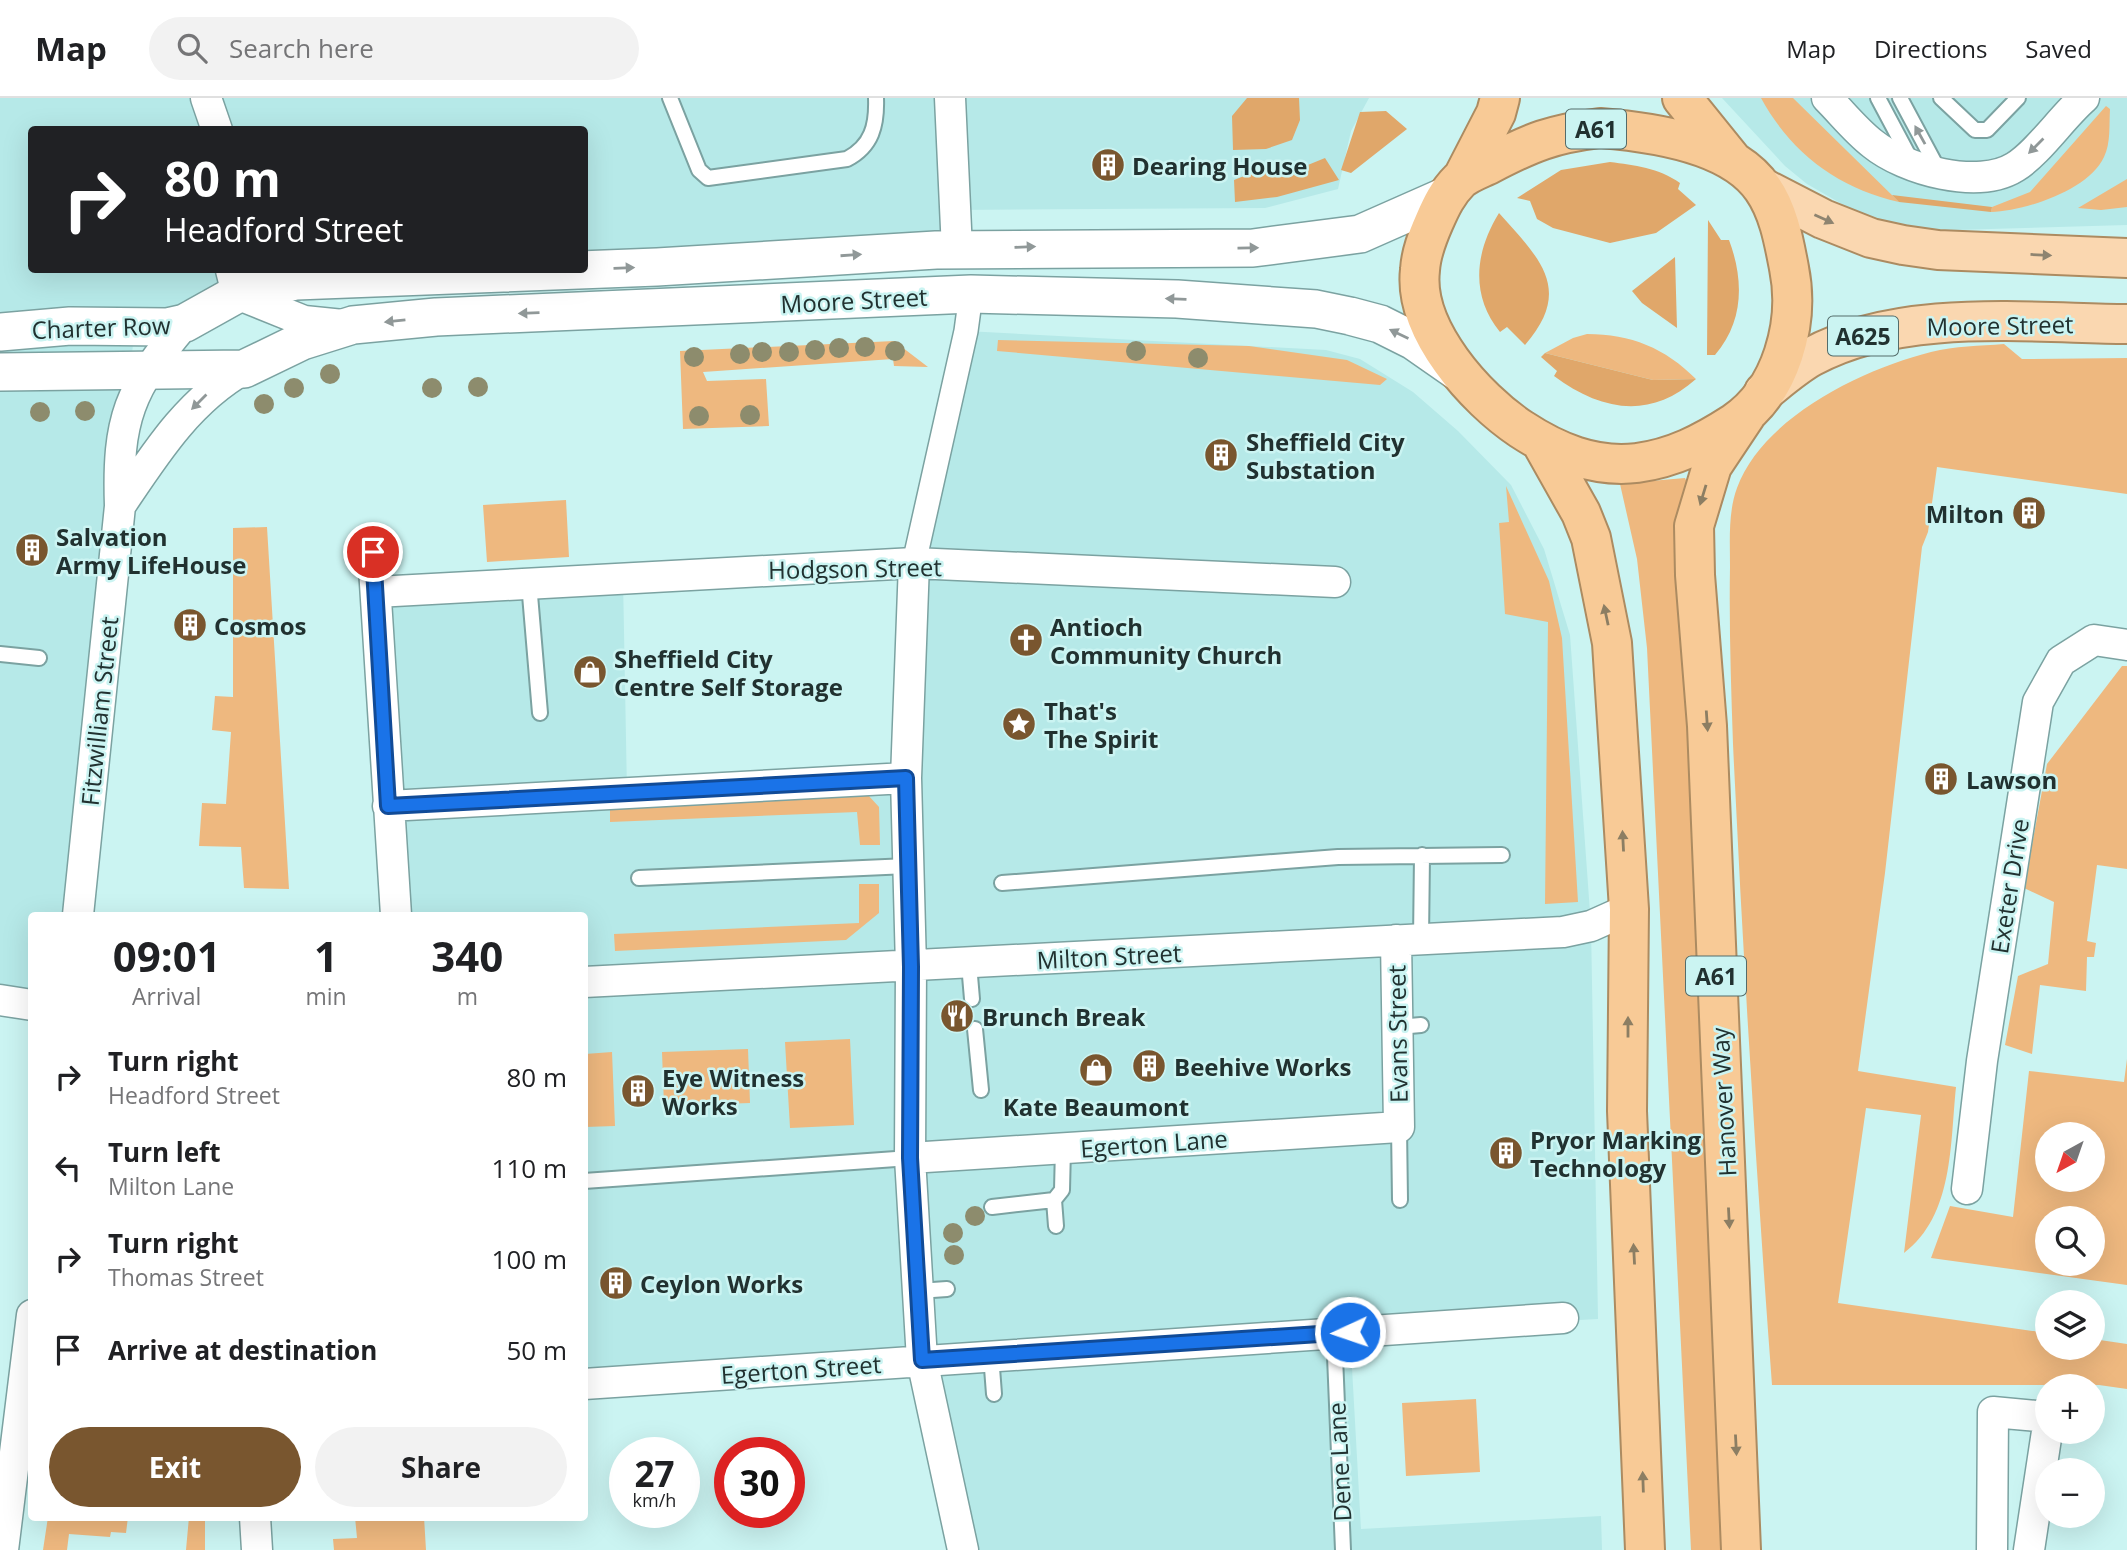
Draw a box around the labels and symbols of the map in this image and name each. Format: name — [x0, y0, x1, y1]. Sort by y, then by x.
road number: A61 — [1566, 110, 1626, 148]
one-way arrow — [1914, 125, 1926, 145]
one-way arrow — [2027, 138, 2044, 155]
building icon: Dearing House — [1089, 146, 1127, 184]
place label: Dearing House — [1132, 149, 1307, 182]
one-way arrow — [1813, 214, 1834, 225]
one-way arrow — [1015, 242, 1037, 253]
one-way arrow — [1237, 242, 1259, 254]
one-way arrow — [840, 249, 862, 260]
one-way arrow — [2030, 249, 2052, 260]
one-way arrow — [613, 263, 635, 274]
street label: Moore Street — [780, 280, 928, 320]
one-way arrow — [1165, 293, 1187, 304]
street label: Moore Street — [1926, 307, 2074, 343]
street label: Charter Row — [31, 308, 171, 346]
one-way arrow — [518, 308, 540, 319]
one-way arrow — [383, 316, 405, 327]
road number: A625 — [1828, 316, 1898, 356]
one-way arrow — [1389, 328, 1409, 339]
one-way arrow — [191, 393, 208, 410]
place label: Sheffield City Substation — [1246, 425, 1405, 486]
building icon: Sheffield City Substation — [1202, 436, 1240, 474]
one-way arrow — [1697, 485, 1707, 506]
building icon: Milton — [2010, 494, 2048, 532]
place label: Milton — [1926, 497, 2004, 530]
place label: Salvation Army LifeHouse — [56, 520, 246, 581]
pin — [343, 522, 403, 582]
building icon: Salvation Army LifeHouse — [13, 531, 51, 569]
street label: Hodgson Street — [768, 550, 942, 586]
one-way arrow — [1601, 604, 1612, 626]
building icon: Cosmos — [171, 606, 209, 644]
place label: Cosmos — [214, 609, 307, 642]
place label: Antioch Community Church — [1050, 610, 1282, 671]
street label: Fitzwilliam Street — [73, 615, 125, 807]
church icon: Antioch Community Church — [1007, 621, 1045, 659]
place label: Sheffield City Centre Self Storage — [614, 642, 843, 703]
shop icon: Sheffield City Centre Self Storage — [571, 653, 609, 691]
place label: That's The Spirit — [1044, 694, 1158, 755]
place icon: That's The Spirit — [1000, 705, 1038, 743]
one-way arrow — [1701, 710, 1712, 732]
building icon: Lawson — [1922, 760, 1960, 798]
place label: Lawson — [1966, 763, 2057, 796]
street label: Exeter Drive — [1982, 816, 2036, 956]
one-way arrow — [1617, 830, 1628, 852]
street label: Milton Street — [1036, 936, 1182, 976]
road number: A61 — [1686, 956, 1746, 996]
street label: Evans Street — [1379, 965, 1415, 1103]
restaurant icon: Brunch Break — [938, 997, 976, 1035]
place label: Brunch Break — [982, 1000, 1146, 1033]
one-way arrow — [1622, 1016, 1634, 1038]
street label: Hanover Way — [1703, 1026, 1743, 1177]
building icon: Beehive Works — [1130, 1047, 1168, 1085]
place label: Beehive Works — [1174, 1050, 1351, 1083]
shop icon: Kate Beaumont — [1077, 1051, 1115, 1089]
place label: Eye Witness Works — [662, 1061, 804, 1122]
building icon: Eye Witness Works — [619, 1072, 657, 1110]
place label: Kate Beaumont — [1003, 1090, 1189, 1123]
street label: Egerton Lane — [1079, 1121, 1229, 1165]
north arrow — [2035, 1122, 2105, 1192]
place label: Pryor Marking Technology — [1530, 1123, 1702, 1184]
building icon: Pryor Marking Technology — [1487, 1134, 1525, 1172]
one-way arrow — [1723, 1207, 1734, 1229]
one-way arrow — [1628, 1243, 1639, 1265]
building icon: Ceylon Works — [597, 1264, 635, 1302]
place label: Ceylon Works — [640, 1267, 803, 1300]
position arrow — [1313, 1295, 1387, 1369]
street label: Egerton Street — [720, 1347, 882, 1391]
street label: Dene Lane — [1319, 1402, 1359, 1522]
one-way arrow — [1730, 1434, 1741, 1456]
speed limit sign: 30 — [714, 1437, 805, 1528]
one-way arrow — [1637, 1471, 1649, 1493]

